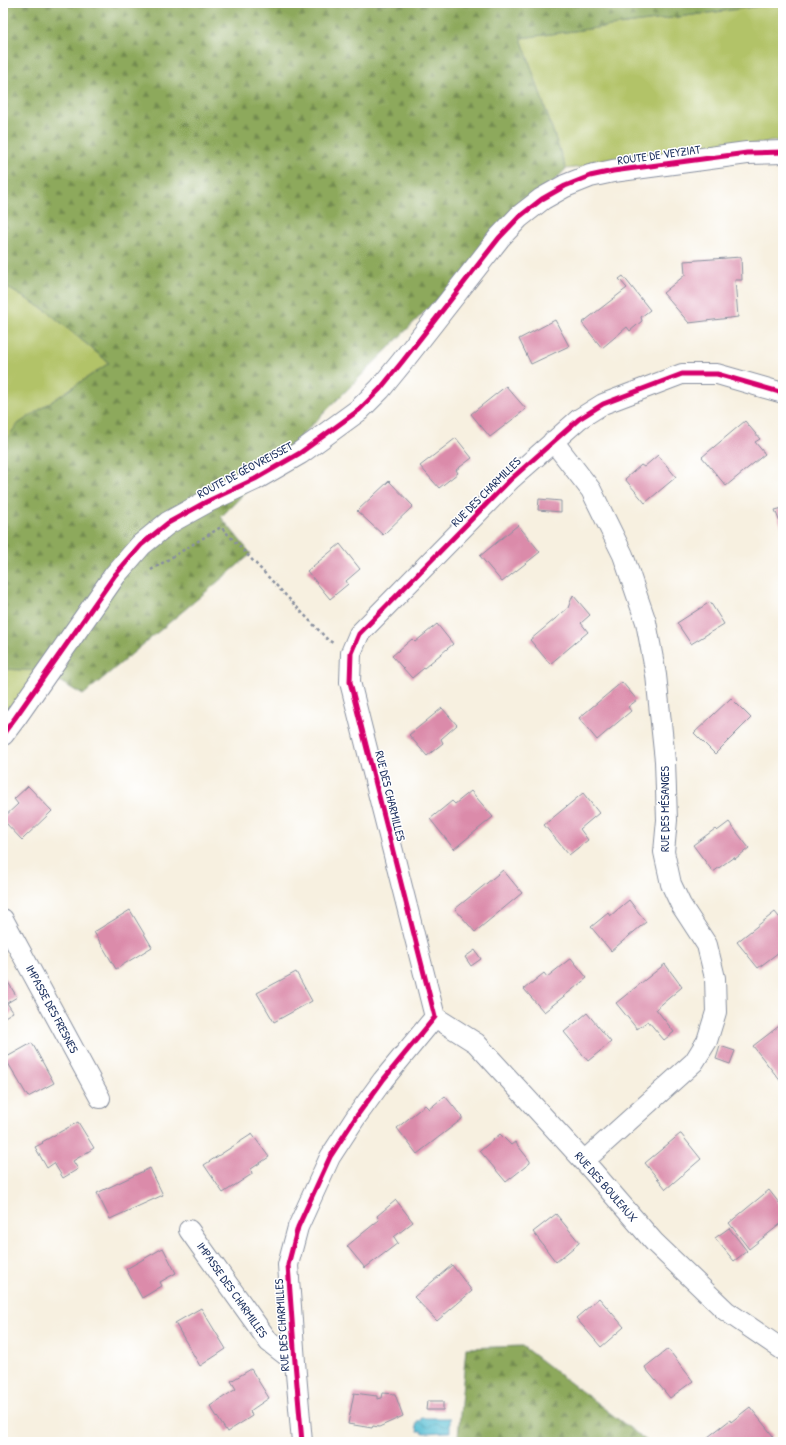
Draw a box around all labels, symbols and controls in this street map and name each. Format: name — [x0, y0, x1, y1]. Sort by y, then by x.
street label: ROUTE DE VEYZIAT — [616, 140, 702, 169]
street label: ROUTE DE GÉOVREISSET — [194, 437, 296, 502]
street label: RUE DES CHARMILLES — [447, 453, 525, 530]
street label: RUE DES CHARMILLES — [371, 749, 410, 843]
street label: RUE DES MÉSANGES — [656, 765, 673, 852]
street label: IMPASSE DES FRESNES — [22, 962, 83, 1056]
street label: RUE DES BOULEAUX — [571, 1148, 642, 1226]
street label: IMPASSE DES CHARMILLES — [193, 1238, 272, 1341]
street label: RUE DES CHARMILLES — [270, 1278, 293, 1372]

